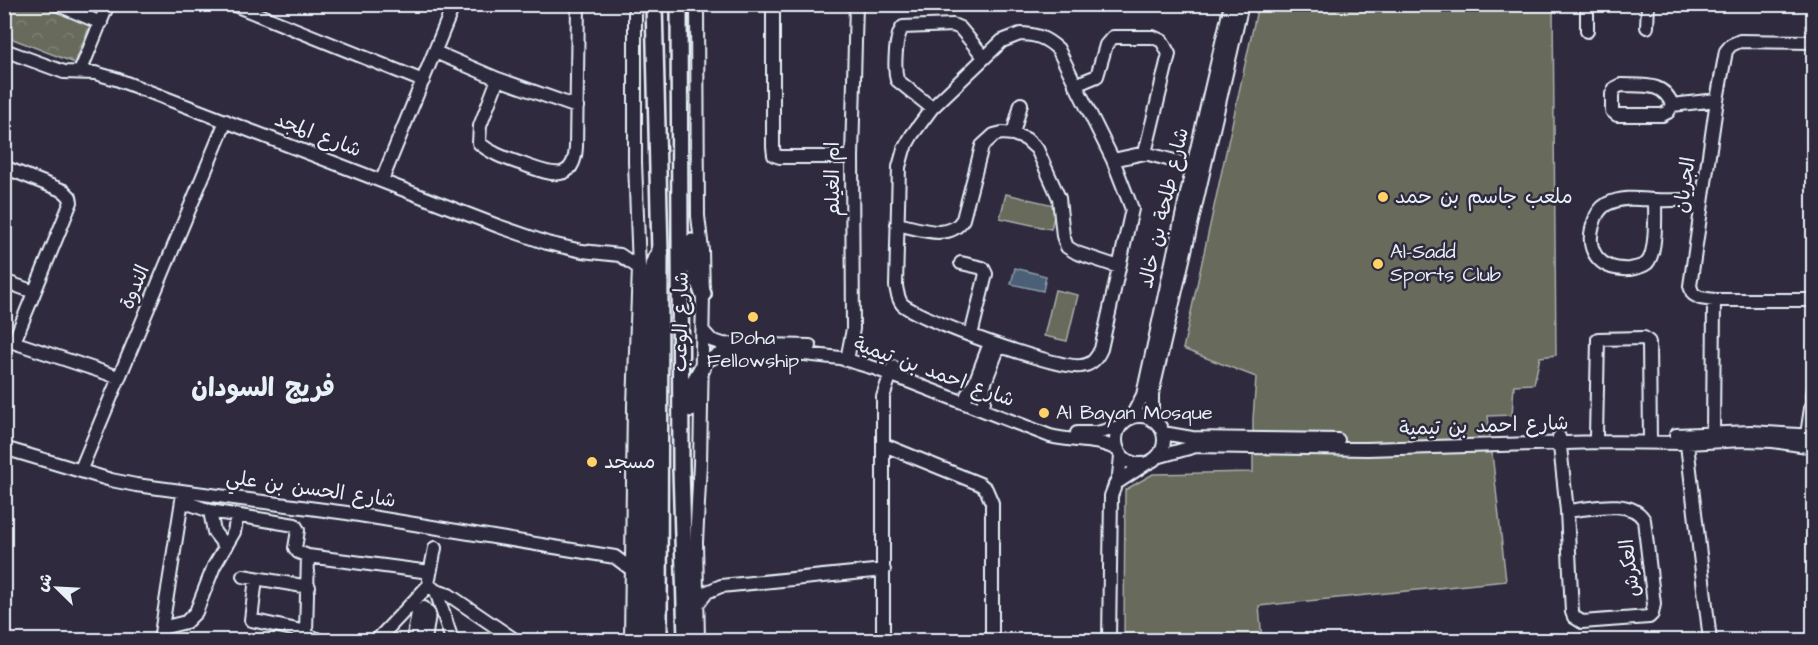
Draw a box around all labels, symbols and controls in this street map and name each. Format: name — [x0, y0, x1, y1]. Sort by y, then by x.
street label: شارع المجد — [271, 106, 365, 164]
street label: شارع طلحة بن خالد — [1132, 125, 1196, 291]
street label: ام الغيلم — [819, 142, 848, 216]
street label: الجريان — [1667, 155, 1703, 215]
place label: ملعب جاسم بن حمد — [1395, 183, 1573, 211]
marker: ملعب جاسم بن حمد — [1376, 190, 1390, 204]
place label: Al-Sadd Sports Club — [1390, 238, 1501, 289]
marker: Al-Sadd Sports Club — [1371, 257, 1385, 271]
street label: الندوة — [113, 260, 157, 314]
street label: شارع الوعب — [666, 272, 696, 372]
marker: Doha Fellowship — [746, 310, 760, 324]
place label: Doha Fellowship — [707, 324, 799, 375]
street label: شارع احمد بن تيمية — [850, 330, 1018, 414]
district label: فريج السودان — [191, 370, 335, 406]
place label: Al Bayan Mosque — [1056, 399, 1213, 428]
marker: Al Bayan Mosque — [1037, 406, 1051, 420]
street label: شارع احمد بن تيمية — [1399, 409, 1569, 443]
place label: مسجد — [604, 448, 655, 476]
marker: مسجد — [585, 455, 599, 469]
street label: شارع الحسن بن علي — [224, 463, 398, 518]
street label: العكرش — [1613, 537, 1647, 599]
north arrow — [27, 558, 87, 618]
text: ش — [31, 570, 58, 595]

